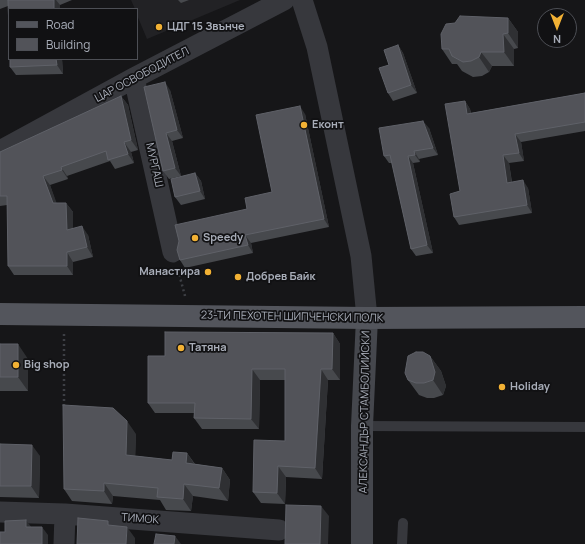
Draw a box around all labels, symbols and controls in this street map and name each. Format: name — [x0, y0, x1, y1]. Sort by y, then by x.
legend — [8, 8, 138, 60]
north arrow — [537, 8, 577, 48]
text: Road — [46, 16, 74, 33]
place label: ЦДГ 15 Звънче — [167, 20, 245, 34]
marker: ЦДГ 15 Звънче — [154, 22, 164, 32]
text: N — [553, 32, 561, 47]
text: Building — [46, 36, 90, 53]
street label: ЦАР ОСВОБОДИТЕЛ — [93, 45, 191, 105]
place label: Еконт — [312, 118, 344, 132]
marker: Еконт — [299, 120, 309, 130]
street label: МУРГАШ — [142, 141, 166, 189]
place label: Speedy — [203, 231, 243, 245]
marker: Speedy — [190, 233, 200, 243]
place label: Манастира — [139, 265, 200, 279]
marker: Манастира — [203, 267, 213, 277]
place label: Добрев Байк — [246, 270, 315, 284]
marker: Добрев Байк — [233, 272, 243, 282]
street label: 23-ТИ ПЕХОТЕН ШИПЧЕНСКИ ПОЛК — [201, 309, 383, 325]
street label: АЛЕКСАНДЪР СТАМБОЛИЙСКИ — [357, 330, 373, 494]
place label: Татяна — [189, 341, 227, 355]
marker: Татяна — [176, 343, 186, 353]
place label: Big shop — [24, 358, 69, 372]
marker: Big shop — [11, 360, 21, 370]
place label: Holiday — [510, 380, 550, 394]
marker: Holiday — [497, 382, 507, 392]
street label: ТИМОК — [121, 511, 159, 527]

